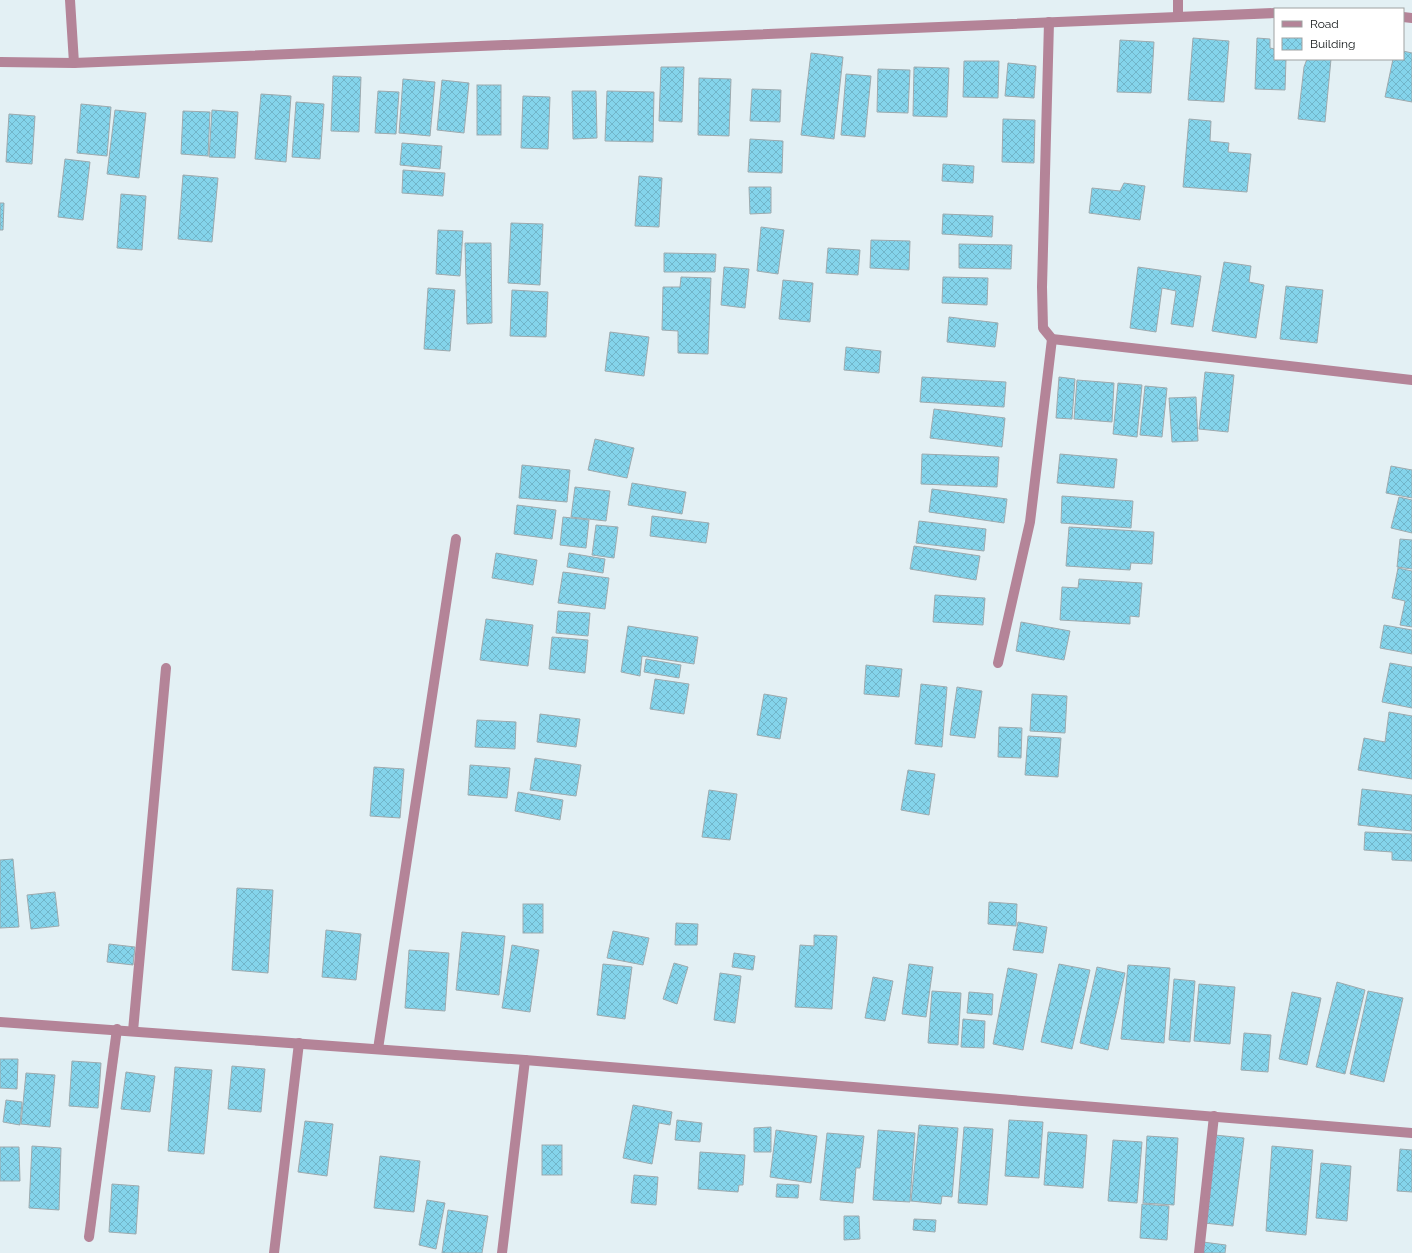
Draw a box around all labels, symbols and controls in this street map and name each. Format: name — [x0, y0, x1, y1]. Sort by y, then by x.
legend — [1274, 8, 1404, 60]
text: Road — [1310, 17, 1339, 31]
text: Building — [1310, 37, 1356, 51]

